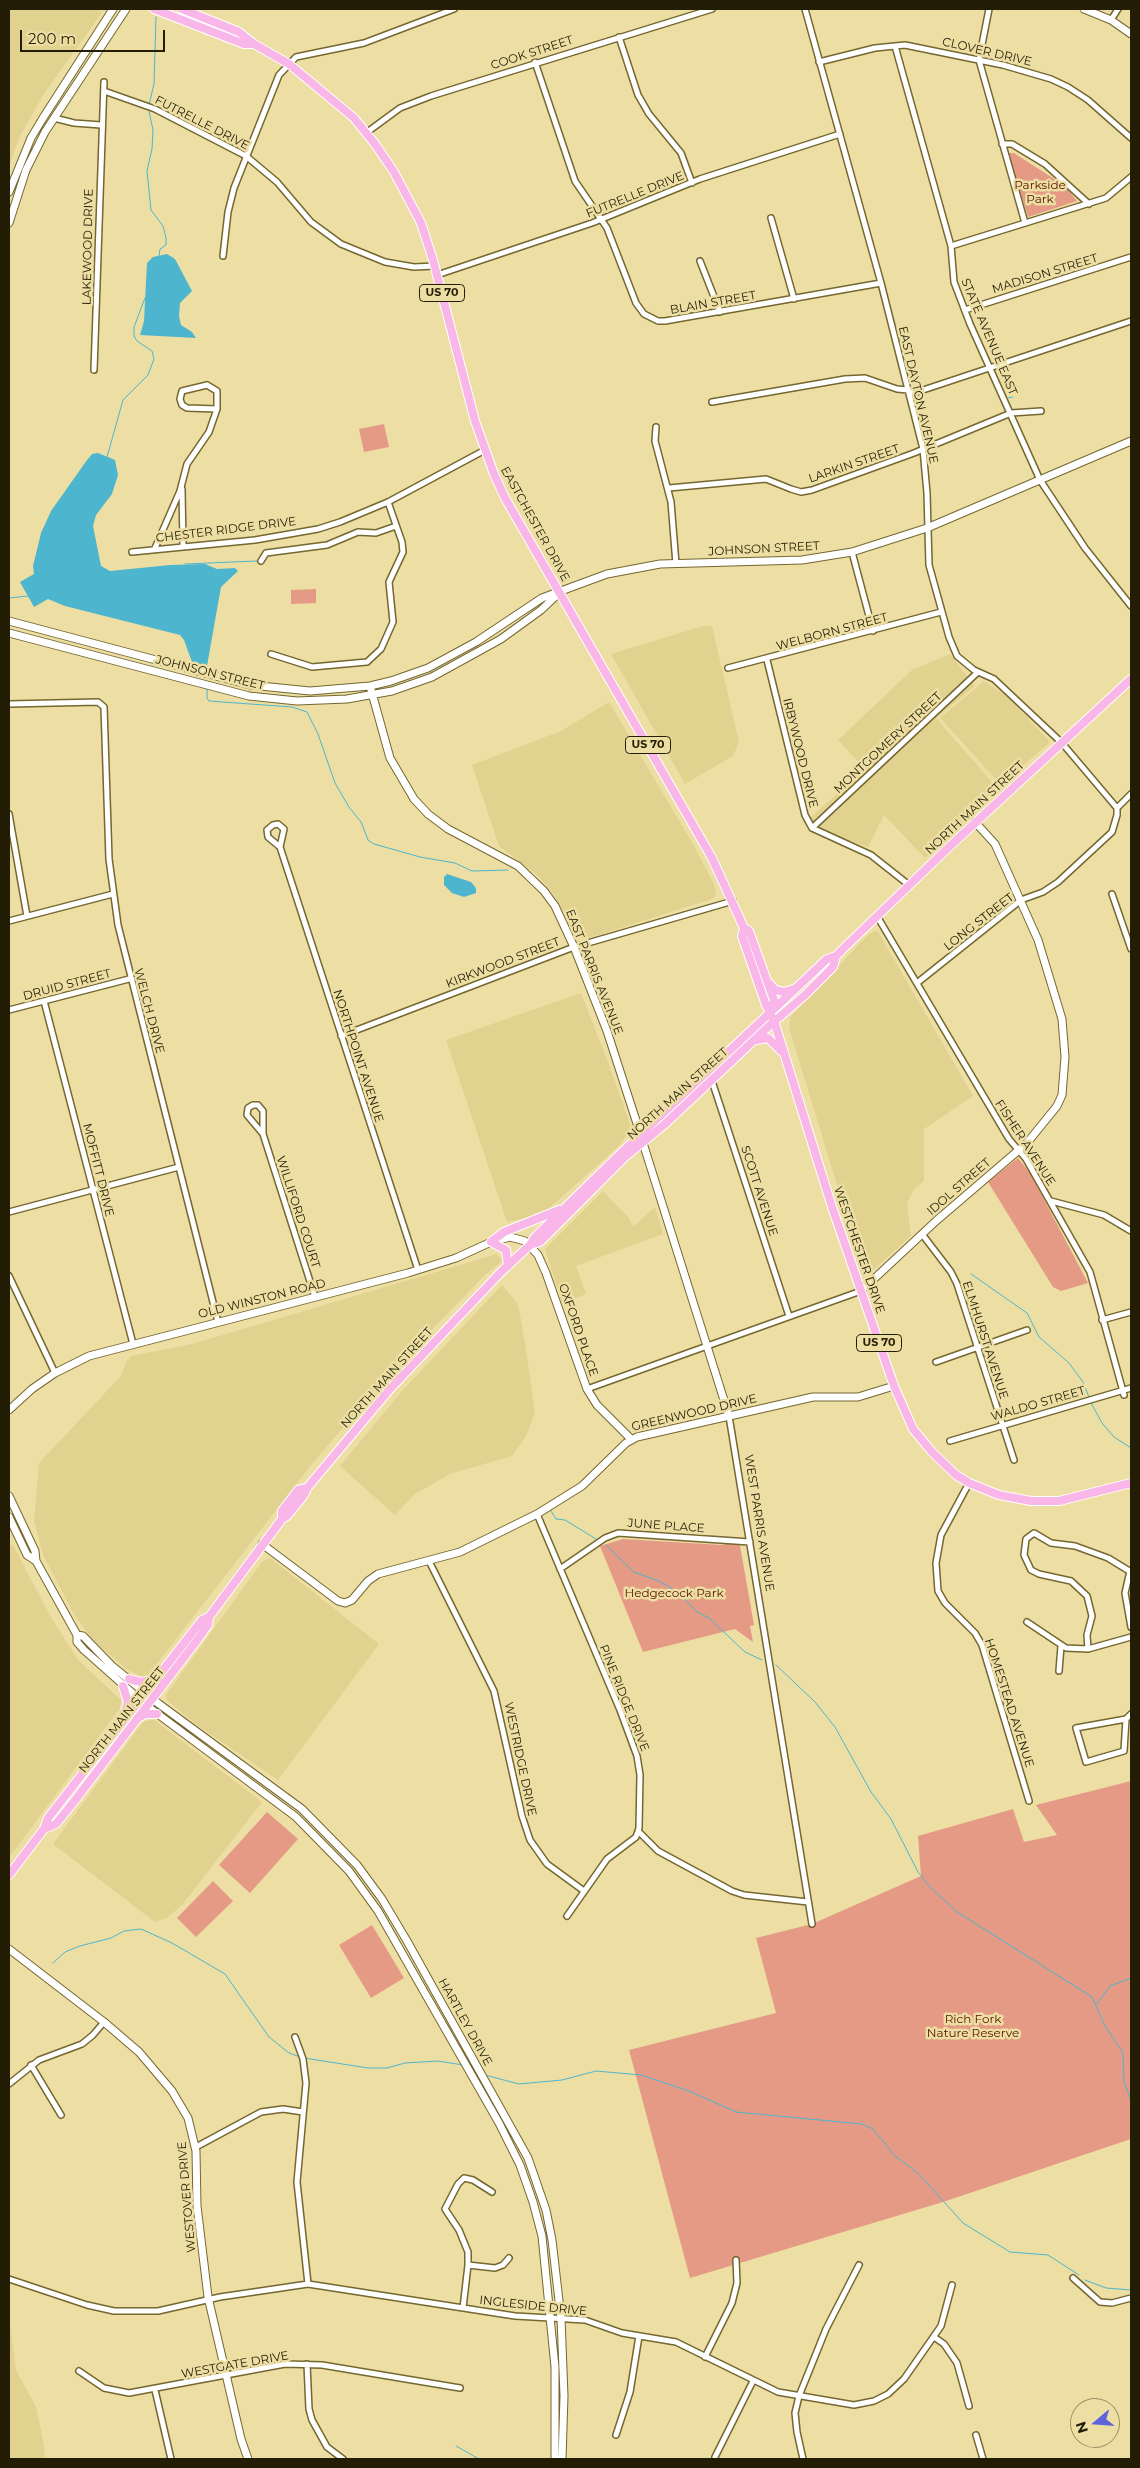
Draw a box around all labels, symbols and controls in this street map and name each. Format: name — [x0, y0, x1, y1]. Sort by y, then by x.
scale bar — [22, 20, 168, 52]
text: 200 m — [28, 29, 76, 48]
street label: COOK STREET — [489, 33, 575, 73]
street label: CLOVER DRIVE — [941, 35, 1033, 69]
street label: FUTRELLE DRIVE — [152, 93, 252, 153]
street label: FUTRELLE DRIVE — [584, 169, 686, 221]
park label: Parkside Park — [1014, 178, 1066, 206]
street label: LAKEWOOD DRIVE — [80, 189, 96, 305]
street label: MADISON STREET — [990, 251, 1100, 297]
street label: STATE AVENUE EAST — [958, 276, 1020, 398]
road number: US 70 — [420, 284, 464, 302]
street label: BLAIN STREET — [669, 288, 757, 318]
street label: EAST DAYTON AVENUE — [895, 325, 941, 465]
street label: LARKIN STREET — [807, 442, 901, 486]
street label: EASTCHESTER DRIVE — [497, 464, 573, 584]
street label: CHESTER RIDGE DRIVE — [155, 514, 297, 546]
street label: JOHNSON STREET — [708, 539, 820, 559]
street label: WELBORN STREET — [775, 610, 889, 654]
street label: JOHNSON STREET — [154, 653, 266, 693]
street label: MONTGOMERY STREET — [831, 689, 945, 797]
street label: IRBYWOOD DRIVE — [779, 697, 821, 809]
road number: US 70 — [626, 736, 670, 754]
street label: NORTH MAIN STREET — [922, 758, 1028, 858]
street label: LONG STREET — [941, 890, 1017, 954]
street label: EAST PARRIS AVENUE — [562, 907, 626, 1037]
street label: KIRKWOOD STREET — [444, 935, 562, 991]
street label: DRUID STREET — [21, 966, 113, 1004]
street label: WELCH DRIVE — [131, 967, 167, 1055]
street label: NORTHPOINT AVENUE — [330, 988, 386, 1124]
street label: NORTH MAIN STREET — [625, 1045, 731, 1143]
street label: FISHER AVENUE — [992, 1097, 1058, 1189]
street label: MOFFITT DRIVE — [79, 1122, 117, 1218]
street label: SCOTT AVENUE — [738, 1144, 780, 1238]
street label: WILLIFORD COURT — [273, 1154, 323, 1270]
street label: IDOL STREET — [924, 1155, 994, 1219]
street label: WESTCHESTER DRIVE — [830, 1184, 888, 1316]
street label: OLD WINSTON ROAD — [197, 1276, 327, 1322]
street label: ELMHURST AVENUE — [959, 1279, 1011, 1401]
street label: OXFORD PLACE — [555, 1282, 601, 1378]
street label: NORTH MAIN STREET — [338, 1325, 436, 1431]
road number: US 70 — [856, 1335, 902, 1352]
street label: WALDO STREET — [989, 1384, 1087, 1424]
street label: GREENWOOD DRIVE — [630, 1392, 758, 1434]
street label: WEST PARRIS AVENUE — [741, 1454, 777, 1592]
street label: JUNE PLACE — [627, 1516, 705, 1536]
park label: Hedgecock Park — [624, 1586, 724, 1600]
street label: HOMESTEAD AVENUE — [981, 1637, 1037, 1769]
street label: PINE RIDGE DRIVE — [596, 1642, 652, 1754]
street label: NORTH MAIN STREET — [76, 1664, 168, 1776]
street label: WESTRIDGE DRIVE — [501, 1701, 539, 1817]
street label: HARTLEY DRIVE — [435, 1976, 495, 2068]
park label: Rich Fork Nature Reserve — [927, 2012, 1019, 2040]
street label: WESTOVER DRIVE — [175, 2141, 199, 2253]
street label: INGLESIDE DRIVE — [478, 2293, 588, 2319]
street label: WESTGATE DRIVE — [180, 2348, 290, 2382]
north arrow — [1070, 2398, 1120, 2448]
text: N — [1071, 2419, 1092, 2435]

